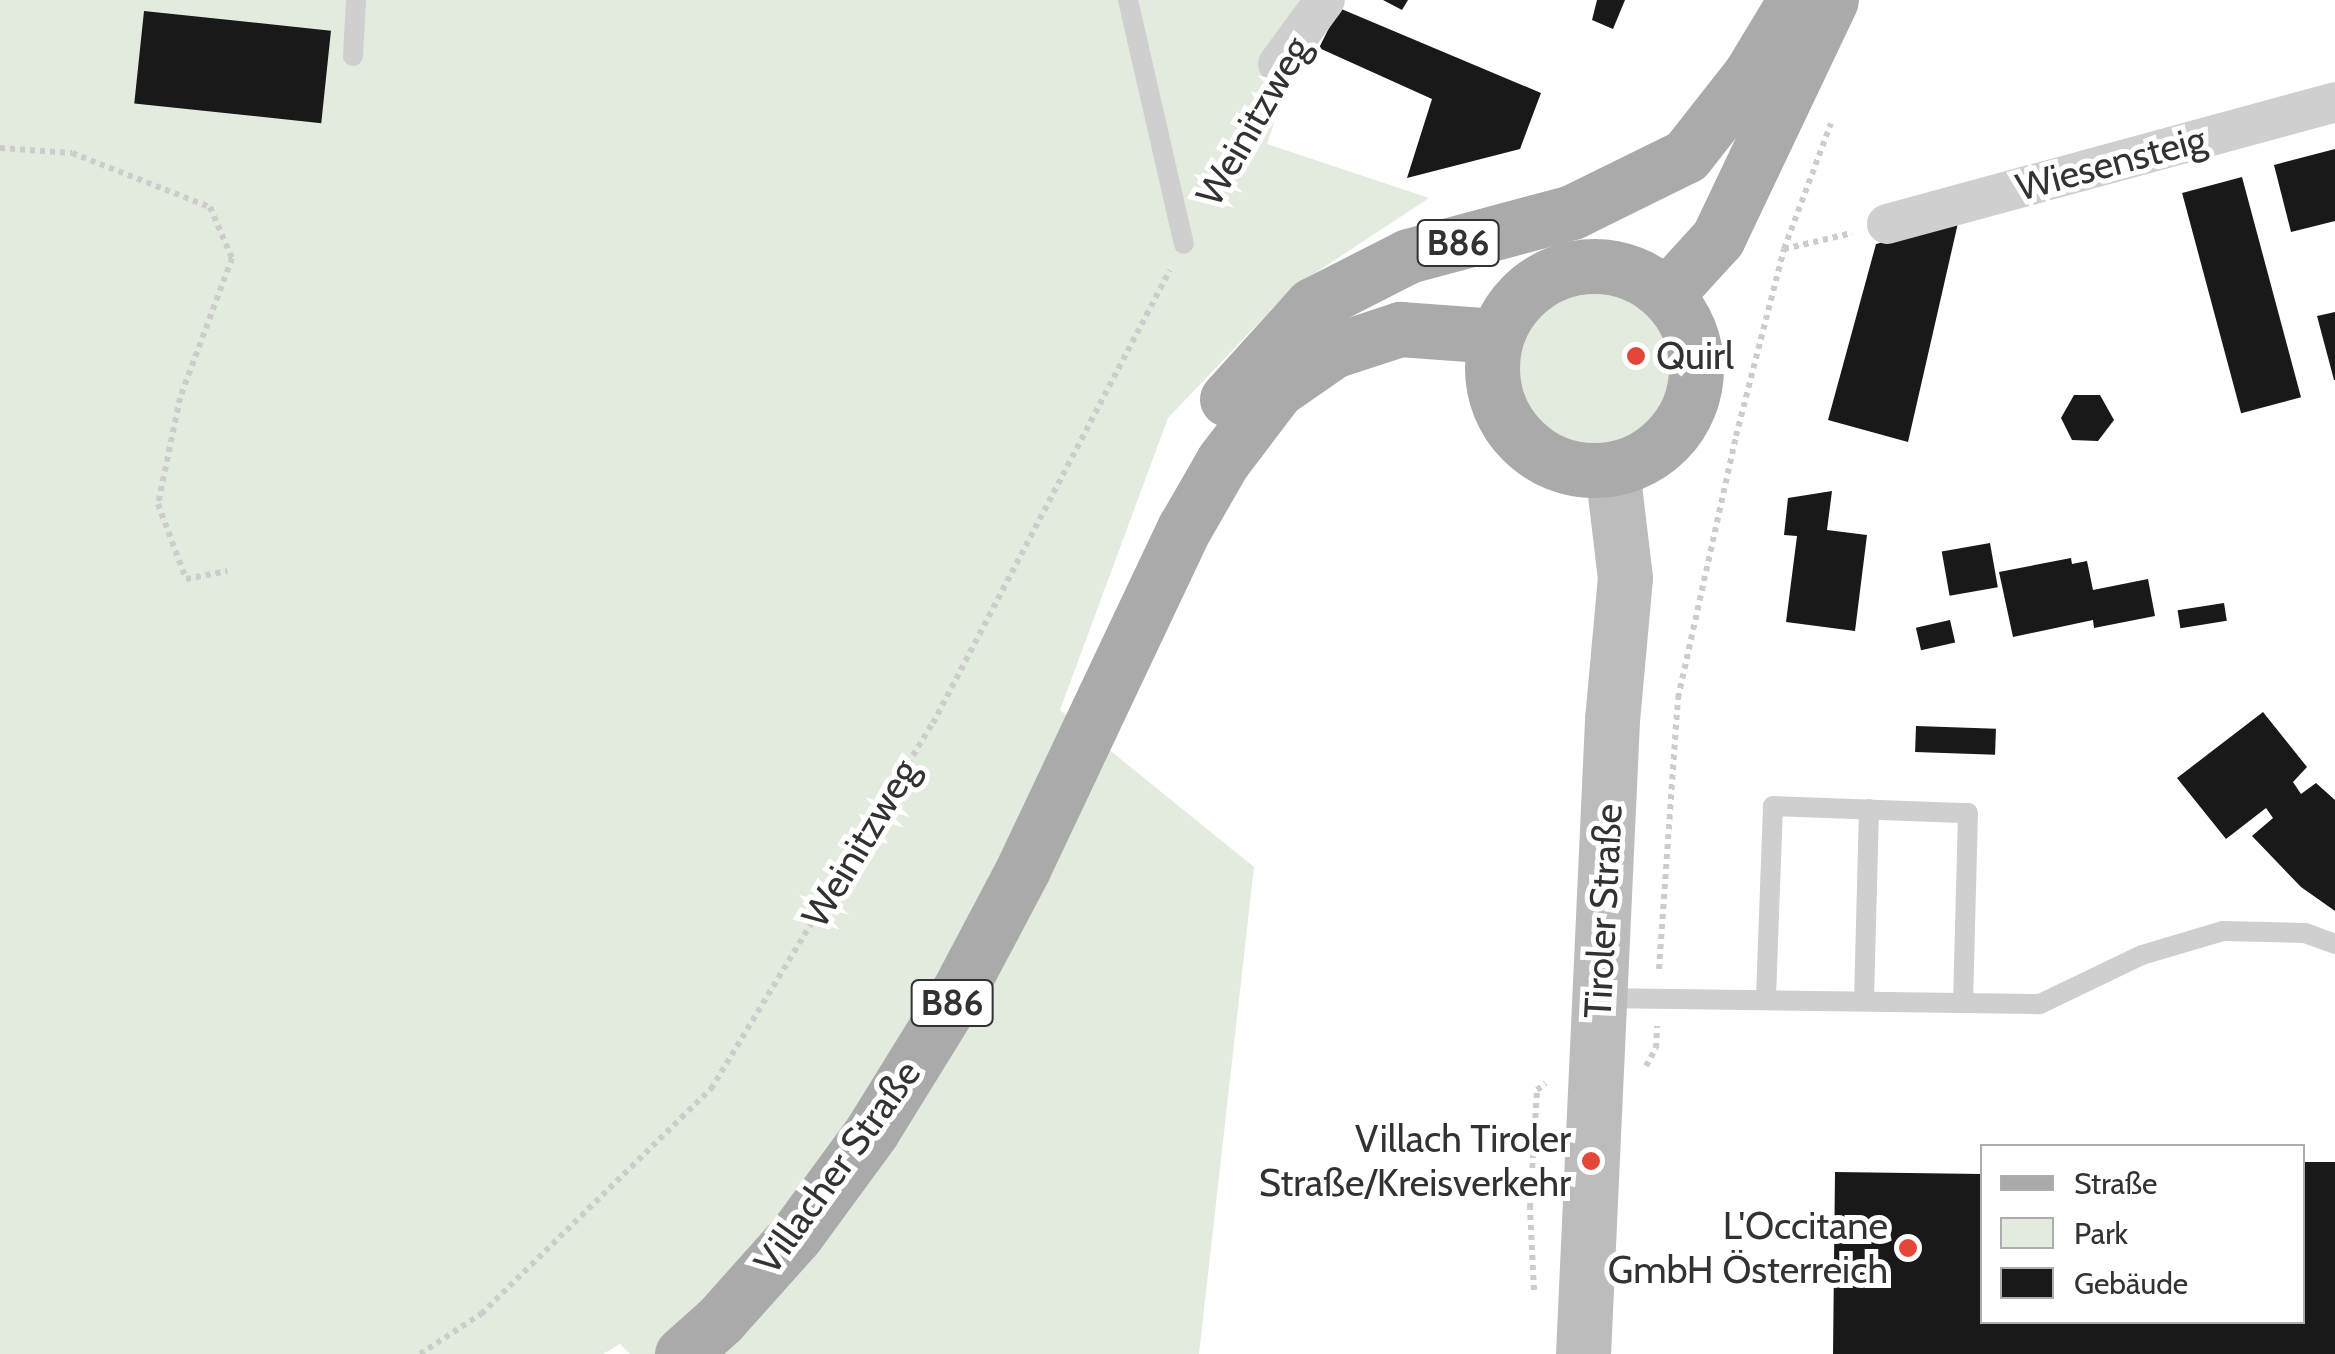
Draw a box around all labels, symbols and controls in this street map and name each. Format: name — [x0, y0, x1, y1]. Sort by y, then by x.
street label: Weinitzweg — [1186, 28, 1320, 214]
street label: Wiesensteig — [2011, 116, 2211, 210]
road number: B86 — [1416, 213, 1500, 273]
place label: Quirl — [1656, 333, 1734, 379]
marker: Quirl — [1625, 345, 1647, 367]
street label: Weinitzweg — [792, 751, 928, 935]
street label: Tiroler Straße — [1575, 803, 1631, 1019]
road number: B86 — [910, 973, 994, 1033]
street label: Villacher Straße — [744, 1051, 930, 1283]
place label: Villach Tiroler Straße/Kreisverkehr — [1259, 1116, 1571, 1206]
legend — [1980, 1144, 2305, 1324]
marker: Villach Tiroler Straße/Kreisverkehr — [1580, 1150, 1602, 1172]
text: Straße — [2074, 1165, 2157, 1202]
place label: L'Occitane GmbH Österreich — [1608, 1203, 1888, 1292]
text: Park — [2074, 1215, 2128, 1252]
marker: L'Occitane GmbH Österreich — [1897, 1237, 1919, 1259]
text: Gebäude — [2074, 1265, 2188, 1302]

